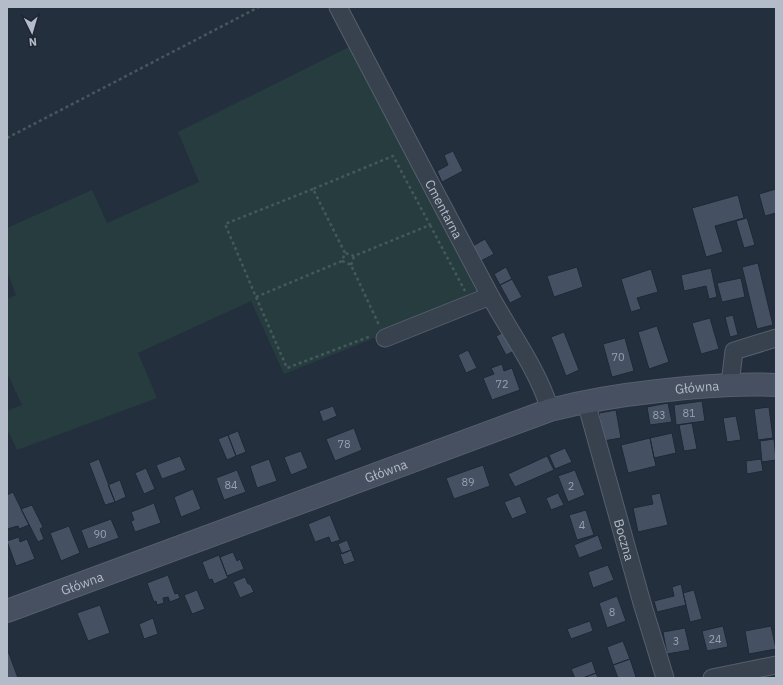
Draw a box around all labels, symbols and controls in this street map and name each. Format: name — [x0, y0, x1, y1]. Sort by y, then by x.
north arrow — [12, 12, 52, 52]
text: N — [28, 35, 37, 49]
street label: Cmentarna — [421, 176, 467, 242]
house number: 70 — [611, 350, 625, 364]
house number: 72 — [495, 377, 509, 391]
street label: Główna — [674, 377, 720, 397]
house number: 81 — [682, 406, 696, 420]
house number: 83 — [652, 408, 666, 422]
house number: 78 — [337, 437, 351, 451]
street label: Główna — [362, 455, 410, 486]
house number: 89 — [461, 475, 475, 489]
house number: 84 — [224, 478, 238, 492]
house number: 2 — [568, 479, 574, 493]
street label: Boczna — [610, 517, 638, 563]
house number: 4 — [579, 518, 586, 532]
house number: 90 — [93, 527, 107, 541]
street label: Główna — [58, 568, 106, 599]
house number: 8 — [609, 605, 615, 619]
house number: 24 — [708, 632, 722, 646]
house number: 3 — [673, 634, 679, 648]

